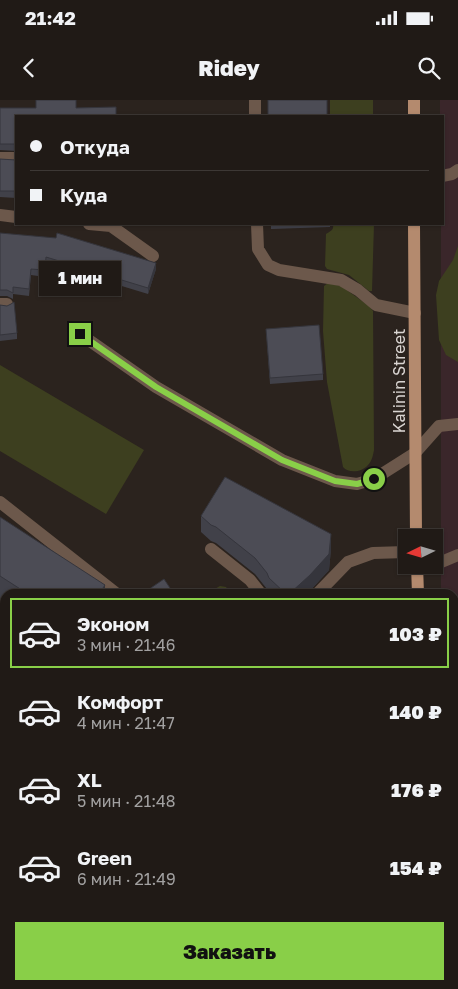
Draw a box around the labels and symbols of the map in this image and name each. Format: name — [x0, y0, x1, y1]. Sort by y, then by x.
callout: 1 мин — [39, 262, 121, 296]
route end — [69, 323, 91, 345]
street label: Kalinin Street — [389, 329, 409, 433]
route start — [363, 468, 385, 490]
north arrow — [398, 529, 442, 574]

